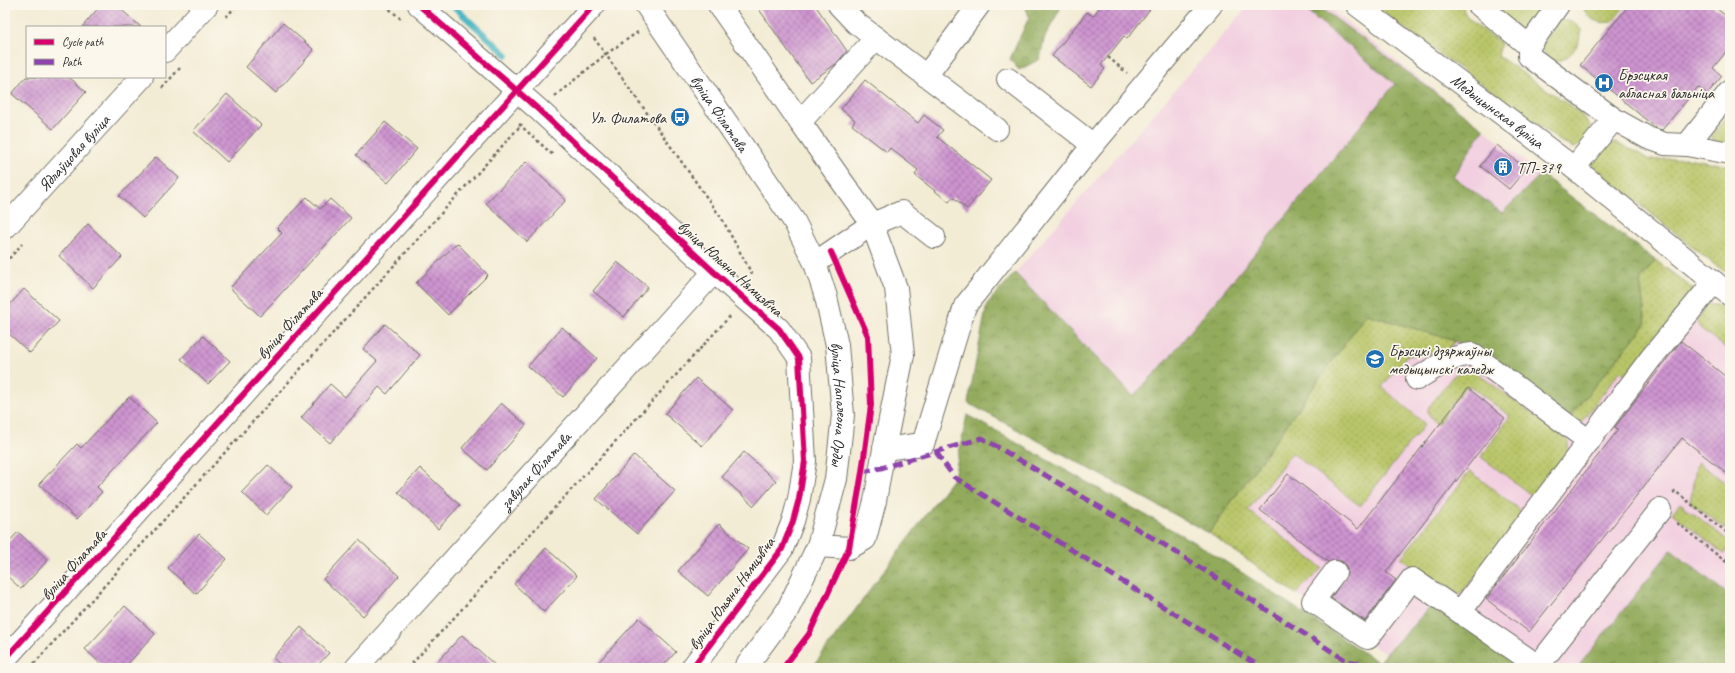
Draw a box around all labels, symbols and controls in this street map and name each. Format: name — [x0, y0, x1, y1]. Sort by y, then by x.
legend — [26, 26, 166, 78]
text: Cycle path — [62, 34, 104, 50]
text: Path — [62, 54, 82, 70]
place label: Брэсцкая абласная бальніца — [1618, 65, 1715, 103]
street label: Медыцынская вуліца — [1447, 70, 1548, 154]
street label: вуліца Філатава — [686, 71, 753, 157]
hospital icon: Брэсцкая абласная бальніца — [1593, 72, 1615, 94]
bus stop icon: Ул. Филатова — [669, 106, 691, 128]
place label: Ул. Филатова — [590, 108, 667, 128]
street label: Ядлаўцовая вуліца — [34, 110, 115, 196]
building icon: ТП-379 — [1492, 156, 1514, 178]
place label: ТП-379 — [1517, 158, 1563, 178]
street label: вуліца Юльяна Нямцэвіча — [674, 216, 788, 322]
street label: вуліца Філатава — [252, 283, 328, 363]
street label: вуліца Напалеона Орды — [826, 340, 852, 469]
place label: Брэсцкі дзяржаўны медыцынскі каледж — [1389, 341, 1495, 379]
school or university icon: Брэсцкі дзяржаўны медыцынскі каледж — [1364, 348, 1386, 370]
street label: завулак Філатава — [495, 427, 577, 515]
street label: вуліца Філатава — [36, 524, 112, 604]
street label: вуліца Юльяна Нямцэвіча — [684, 533, 780, 654]

